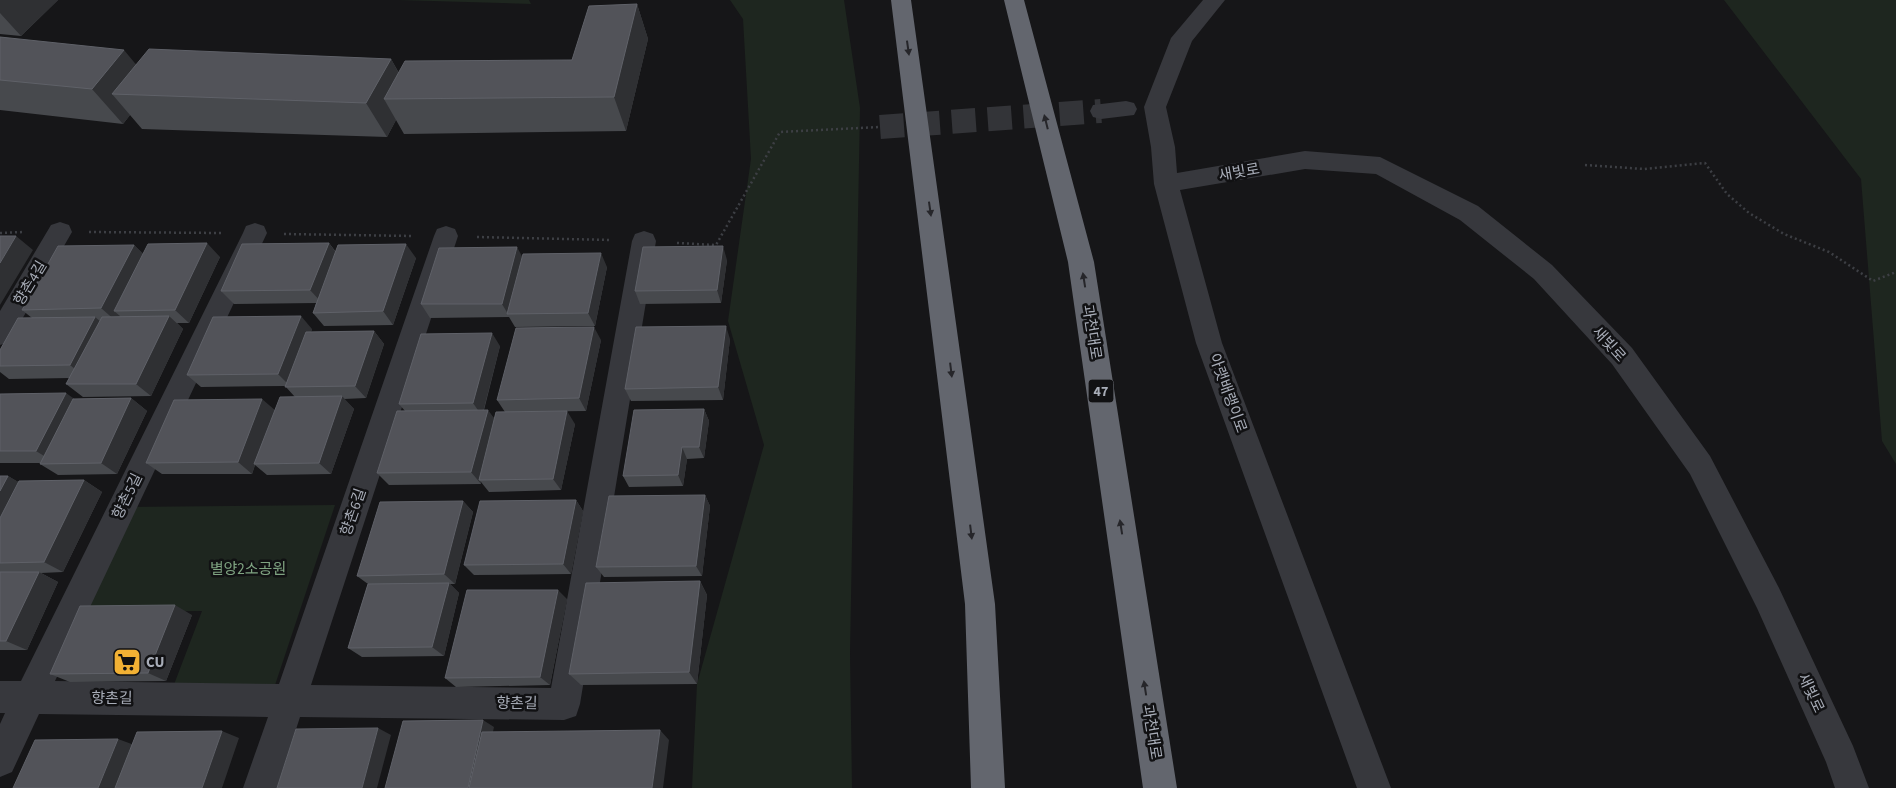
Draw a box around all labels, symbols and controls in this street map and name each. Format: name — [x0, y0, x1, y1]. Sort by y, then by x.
one-way arrow — [904, 41, 912, 57]
one-way arrow — [1041, 115, 1049, 130]
street label: 새빛로 — [1217, 159, 1261, 186]
one-way arrow — [926, 202, 934, 218]
street label: 향촌4길 — [9, 257, 52, 310]
one-way arrow — [1080, 272, 1088, 288]
street label: 과천대로 — [1077, 303, 1106, 361]
street label: 새빛로 — [1587, 322, 1630, 367]
street label: 아랫배랭이로 — [1204, 351, 1252, 436]
one-way arrow — [947, 363, 955, 379]
road number: 47 — [1088, 380, 1114, 402]
street label: 향촌5길 — [107, 470, 148, 523]
street label: 향촌6길 — [336, 486, 371, 539]
one-way arrow — [1117, 519, 1125, 535]
one-way arrow — [967, 524, 975, 540]
park label: 별양2소공원 — [210, 559, 286, 580]
supermarket icon: CU — [112, 647, 142, 677]
place label: CU — [146, 652, 164, 673]
street label: 새빛로 — [1792, 670, 1829, 716]
one-way arrow — [1141, 680, 1149, 696]
street label: 향촌길 — [91, 688, 133, 709]
street label: 향촌길 — [496, 693, 538, 714]
street label: 과천대로 — [1137, 703, 1166, 761]

